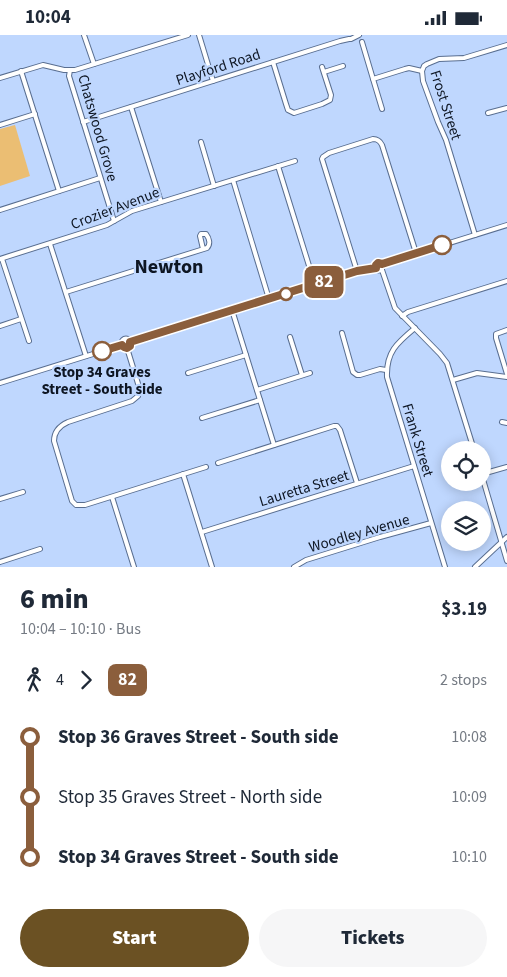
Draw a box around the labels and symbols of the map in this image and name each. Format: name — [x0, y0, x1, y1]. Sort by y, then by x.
street label: Playford Road — [173, 44, 263, 91]
street label: Frost Street — [424, 68, 467, 143]
street label: Chatswood Grove — [72, 72, 123, 184]
street label: Crozier Avenue — [68, 182, 163, 235]
unlabelled marker — [432, 235, 452, 255]
district label: Newton — [135, 253, 203, 281]
line badge: 82 — [302, 266, 346, 298]
unlabelled marker — [279, 287, 293, 301]
marker: Stop 34 Graves Street - South side — [92, 341, 112, 361]
place label: Stop 34 Graves Street - South side — [41, 362, 163, 400]
street label: Frank Street — [396, 401, 439, 479]
street label: Lauretta Street — [257, 465, 352, 512]
street label: Woodley Avenue — [306, 509, 412, 558]

